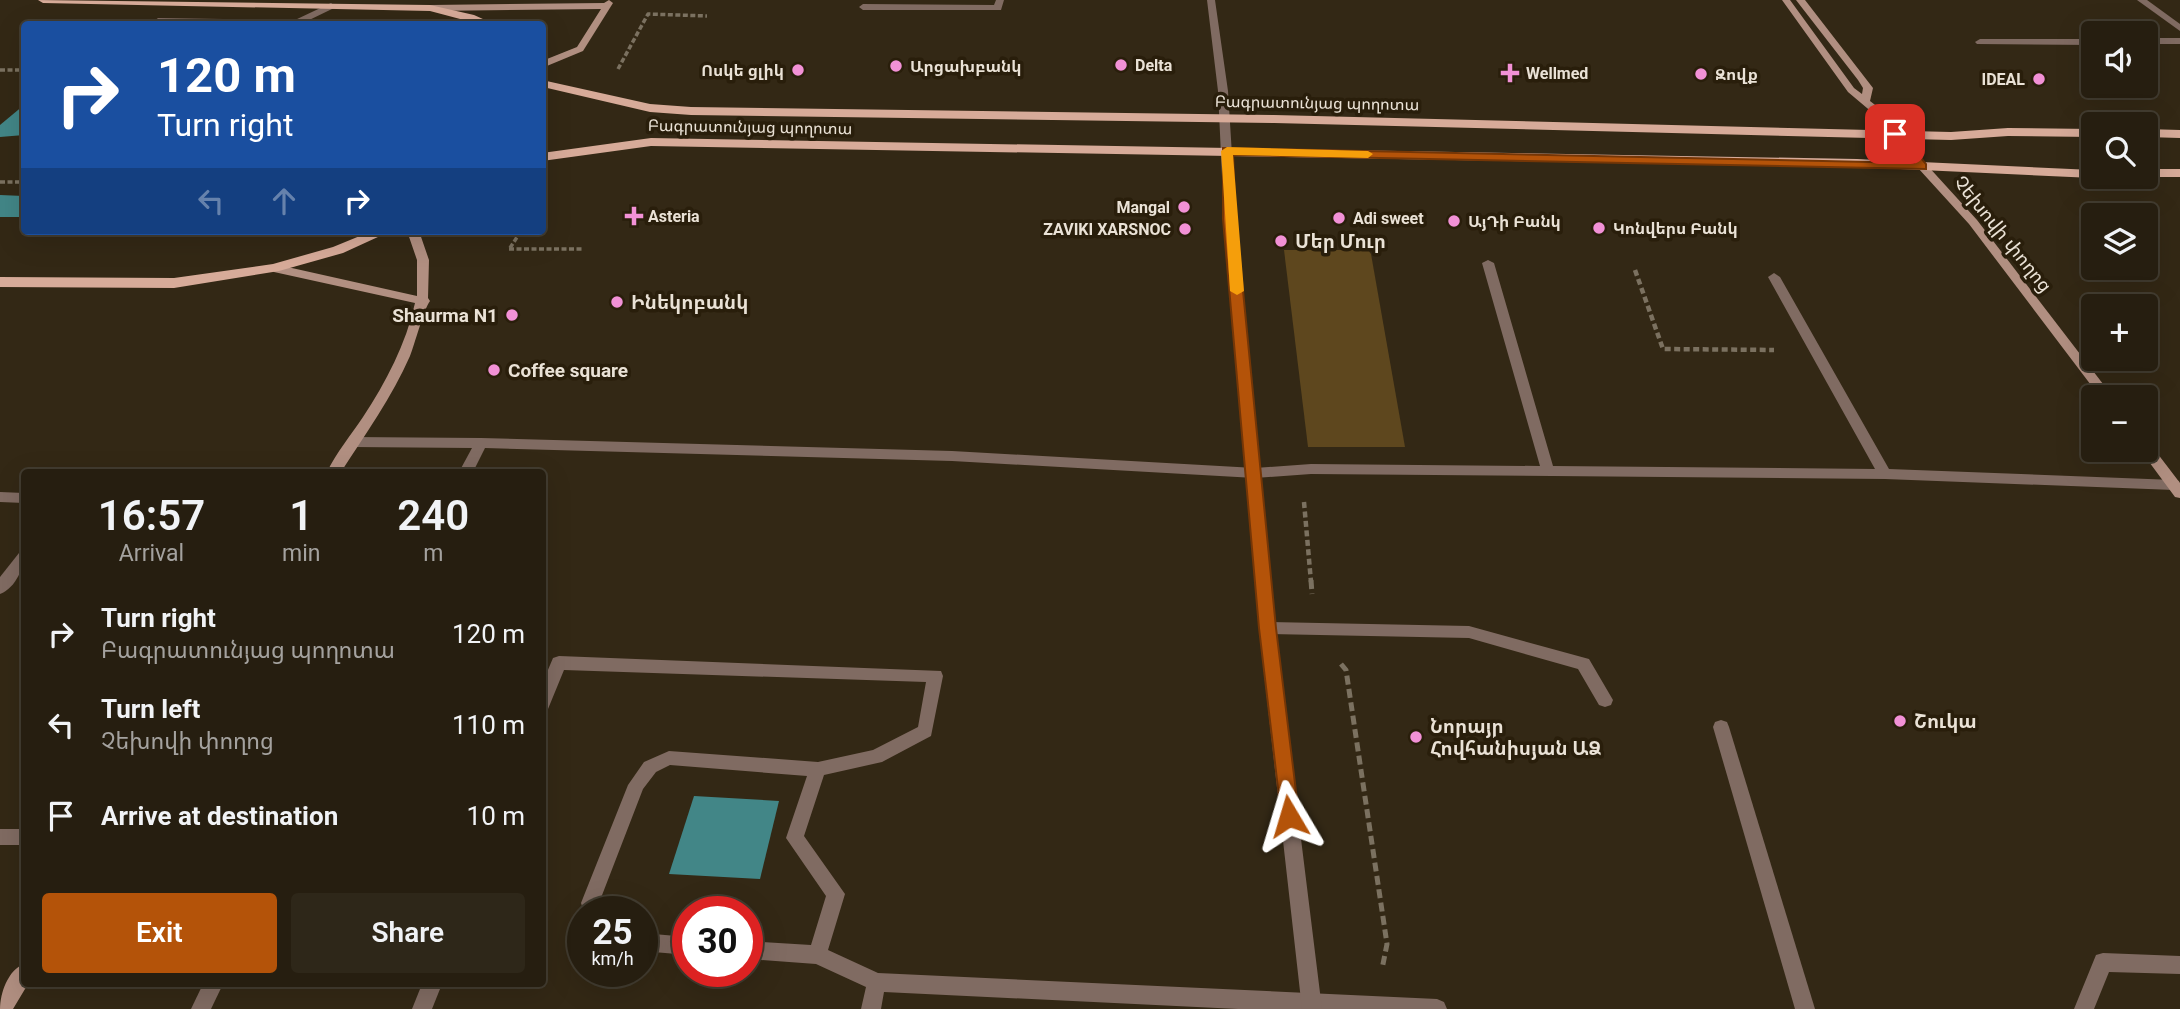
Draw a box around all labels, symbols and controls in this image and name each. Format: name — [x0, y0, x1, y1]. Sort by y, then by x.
map controls — [2081, 21, 2158, 462]
button: sound — [2081, 21, 2158, 98]
text: 120 m — [157, 47, 296, 104]
icon: right — [42, 49, 133, 140]
place label: Delta — [1135, 56, 1173, 75]
place label: Արցախբանկ — [910, 57, 1022, 76]
marker: Delta — [1113, 57, 1129, 73]
marker: Արցախբանկ — [888, 58, 904, 74]
place label: Ոսկե ցլիկ — [701, 61, 784, 80]
marker: Ոսկե ցլիկ — [790, 62, 806, 78]
marker: Wellmed — [1500, 63, 1520, 83]
place label: Wellmed — [1526, 64, 1588, 83]
place label: Զովք — [1715, 65, 1758, 84]
marker: Զովք — [1693, 66, 1709, 82]
place label: IDEAL — [1982, 70, 2025, 89]
marker: IDEAL — [2031, 71, 2047, 87]
street label: Բագրատունյաց պողոտա — [1215, 92, 1419, 114]
pin — [1865, 104, 1925, 164]
text: Turn right — [157, 106, 293, 144]
button: search — [2081, 112, 2158, 189]
icon: arrive — [1876, 115, 1914, 153]
street label: Բագրատունյաց պողոտա — [648, 116, 852, 138]
street label: Չեխովի փողոց — [1949, 171, 2057, 297]
icon: left — [192, 182, 230, 220]
icon: ahead — [265, 182, 303, 220]
icon: right — [338, 182, 376, 220]
place label: Mangal — [1117, 198, 1170, 217]
marker: Mangal — [1176, 199, 1192, 215]
button: layers — [2081, 203, 2158, 280]
place label: Asteria — [648, 207, 700, 226]
marker: Asteria — [626, 208, 642, 224]
place label: Adi sweet — [1353, 209, 1424, 228]
marker: Adi sweet — [1331, 210, 1347, 226]
place label: ԱյԴի Բանկ — [1468, 212, 1561, 231]
marker: ԱյԴի Բանկ — [1446, 213, 1462, 229]
place label: Կոնվերս Բանկ — [1613, 219, 1738, 238]
place label: ZAVIKI XARSNOC — [1043, 220, 1171, 239]
marker: Կոնվերս Բանկ — [1591, 220, 1607, 236]
marker: ZAVIKI XARSNOC — [1177, 221, 1193, 237]
place label: Մեր Մուր — [1295, 230, 1386, 253]
marker: Մեր Մուր — [1273, 233, 1289, 249]
place label: Ինեկոբանկ — [631, 291, 748, 314]
marker: Ինեկոբանկ — [609, 294, 625, 310]
button: + — [2081, 294, 2158, 371]
place label: Shaurma N1 — [392, 304, 498, 327]
marker: Shaurma N1 — [504, 307, 520, 323]
place label: Coffee square — [508, 359, 628, 382]
marker: Coffee square — [486, 362, 502, 378]
button: − — [2081, 385, 2158, 462]
text: 16:57 — [98, 491, 205, 540]
text: 1 — [289, 491, 313, 540]
text: 240 — [397, 491, 469, 540]
text: Arrival — [119, 540, 184, 567]
text: min — [282, 540, 320, 567]
text: m — [423, 540, 443, 567]
text: Turn right — [101, 603, 216, 633]
icon: right — [42, 615, 80, 653]
text: 120 m — [452, 619, 525, 649]
text: Բագրատունյաց պողոտա — [101, 637, 395, 664]
text: Turn left — [101, 694, 200, 724]
icon: left — [42, 706, 80, 744]
text: 110 m — [452, 710, 525, 740]
place label: Շուկա — [1914, 710, 1977, 733]
marker: Շուկա — [1892, 713, 1908, 729]
place label: Նորայր Հովհանիսյան ԱՁ — [1430, 715, 1601, 760]
text: Չեխովի փողոց — [101, 728, 274, 755]
marker: Նորայր Հովհանիսյան ԱՁ — [1408, 729, 1424, 745]
position arrow — [1252, 779, 1326, 853]
icon: arrive — [42, 797, 80, 835]
text: Arrive at destination — [101, 801, 338, 831]
text: 10 m — [467, 801, 525, 831]
button: Exit — [42, 893, 277, 973]
button: Share — [291, 893, 525, 973]
speed limit sign: 30 — [672, 896, 763, 987]
text: 25 — [592, 912, 633, 953]
text: km/h — [591, 948, 634, 969]

